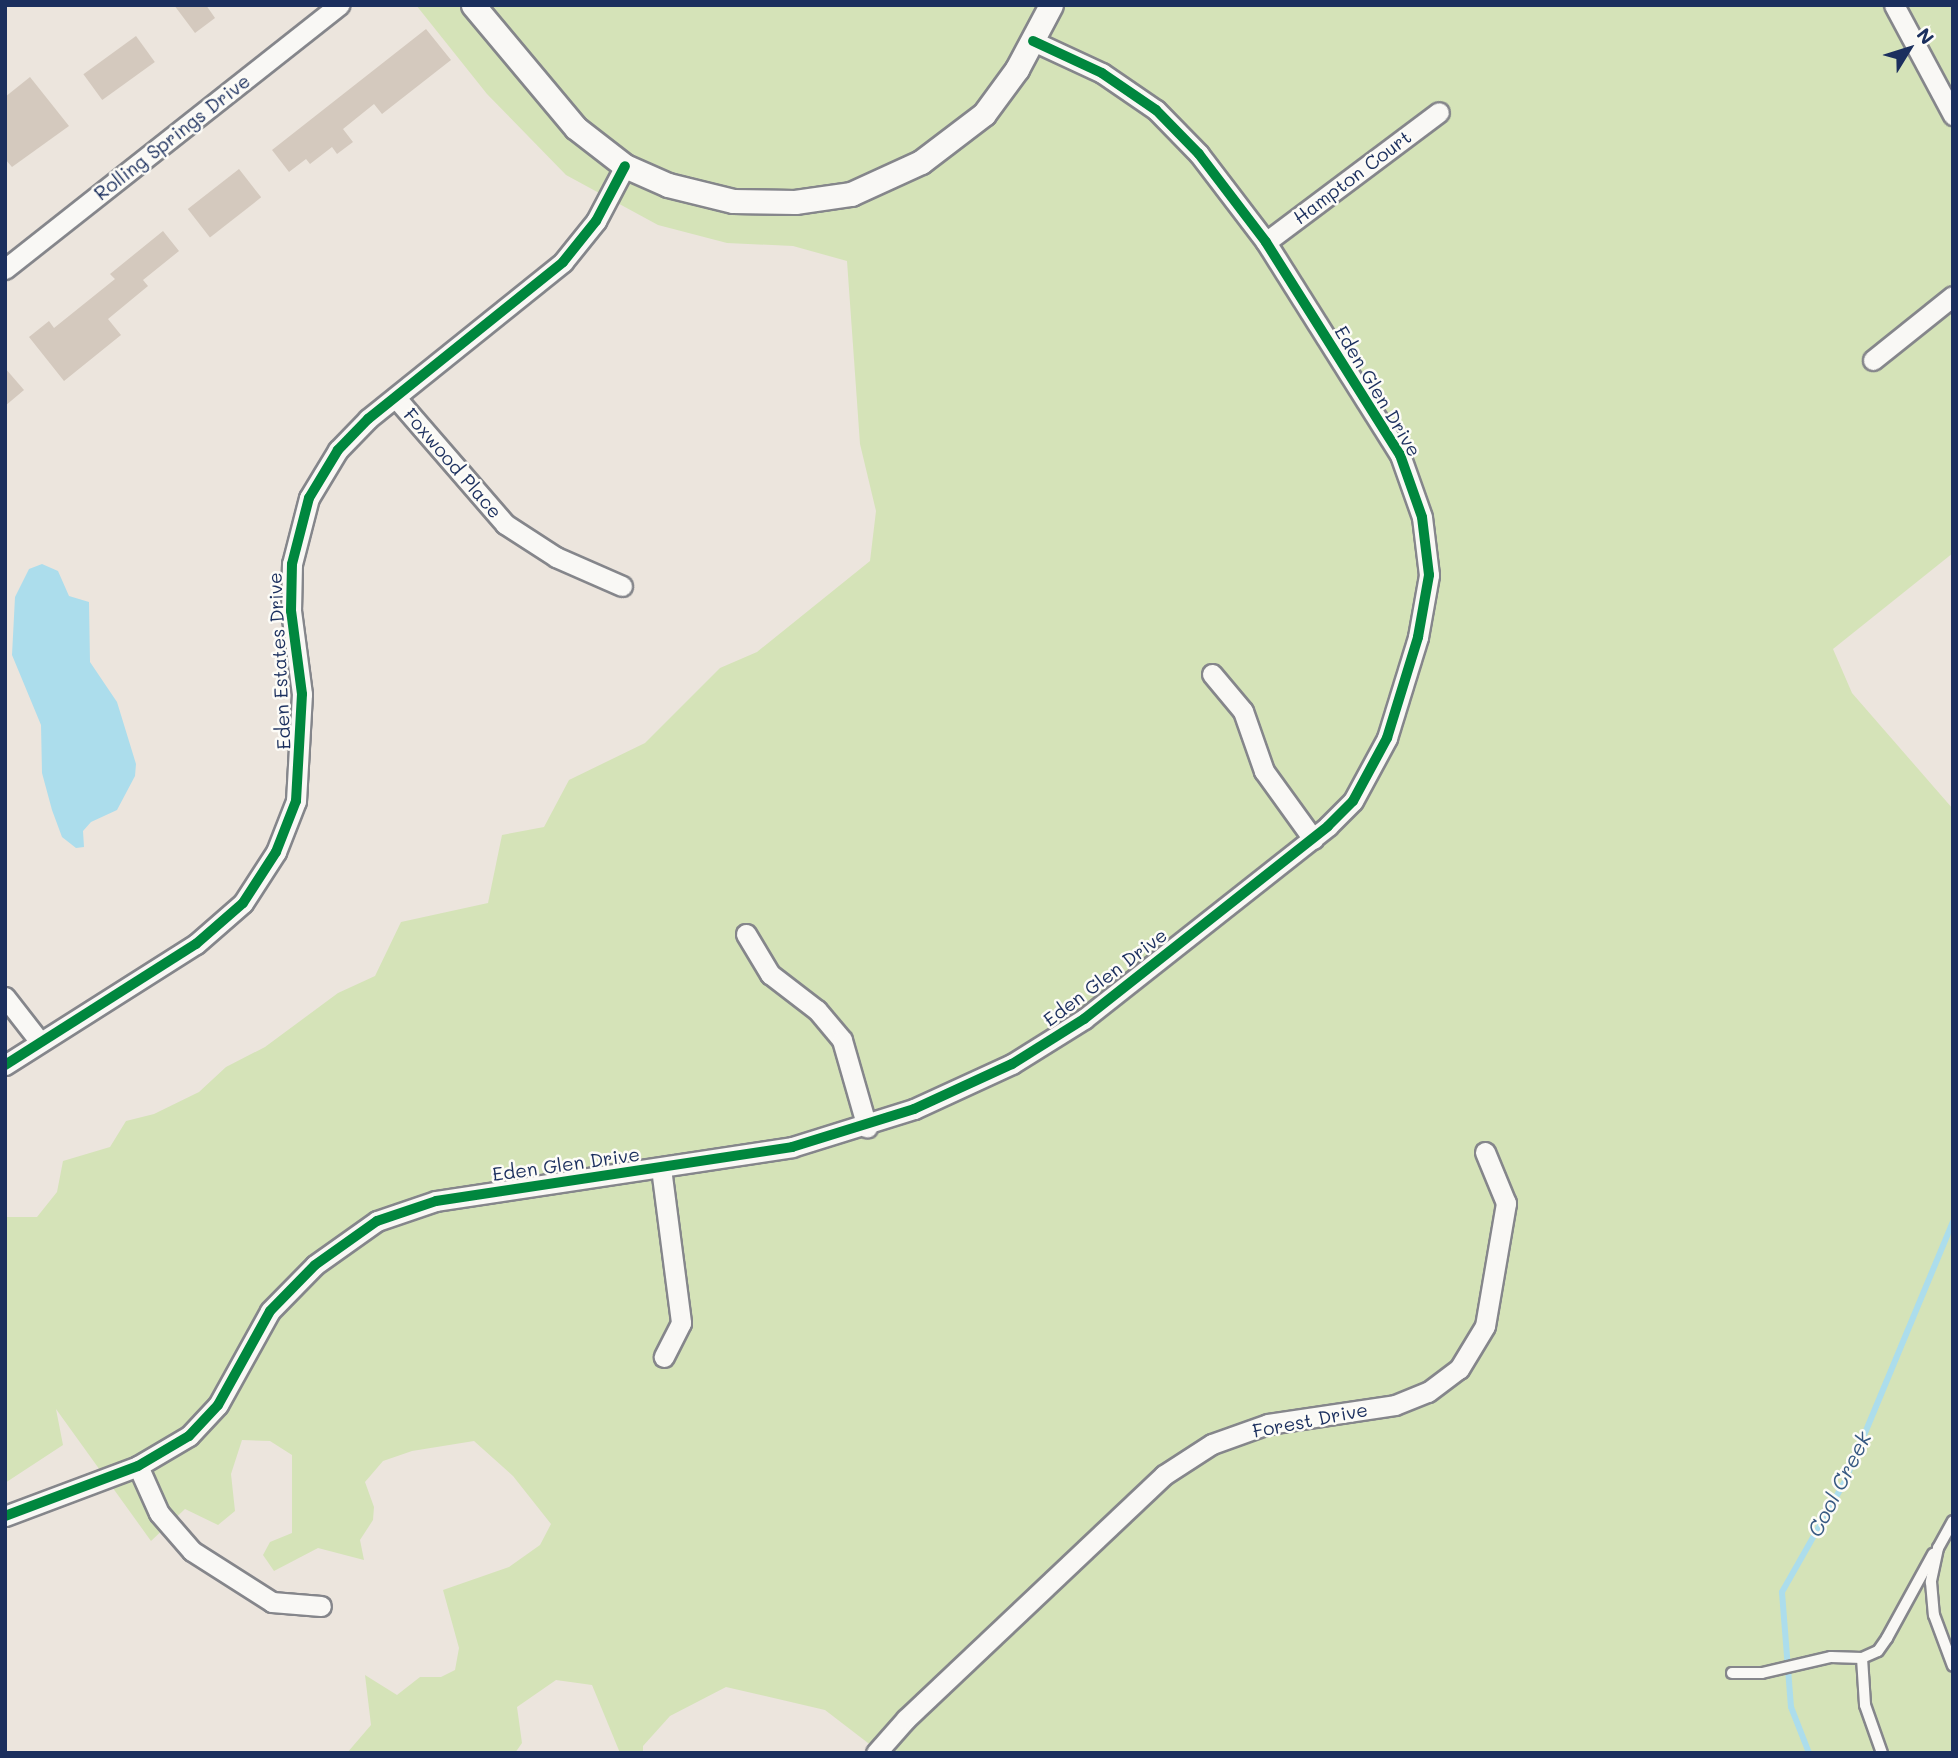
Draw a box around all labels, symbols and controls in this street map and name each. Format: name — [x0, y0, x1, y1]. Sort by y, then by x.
north arrow — [1874, 14, 1944, 84]
text: N — [1912, 22, 1940, 49]
street label: Rolling Springs Drive — [90, 69, 254, 205]
street label: Hampton Court — [1289, 125, 1415, 229]
street label: Eden Glen Drive — [1330, 321, 1426, 461]
street label: Foxwood Place — [399, 403, 507, 523]
street label: Eden Estates Drive — [263, 572, 295, 750]
street label: Eden Glen Drive — [1039, 923, 1171, 1031]
street label: Eden Glen Drive — [491, 1142, 641, 1186]
street label: Forest Drive — [1250, 1398, 1370, 1442]
water label: Cool Creek — [1802, 1427, 1876, 1541]

